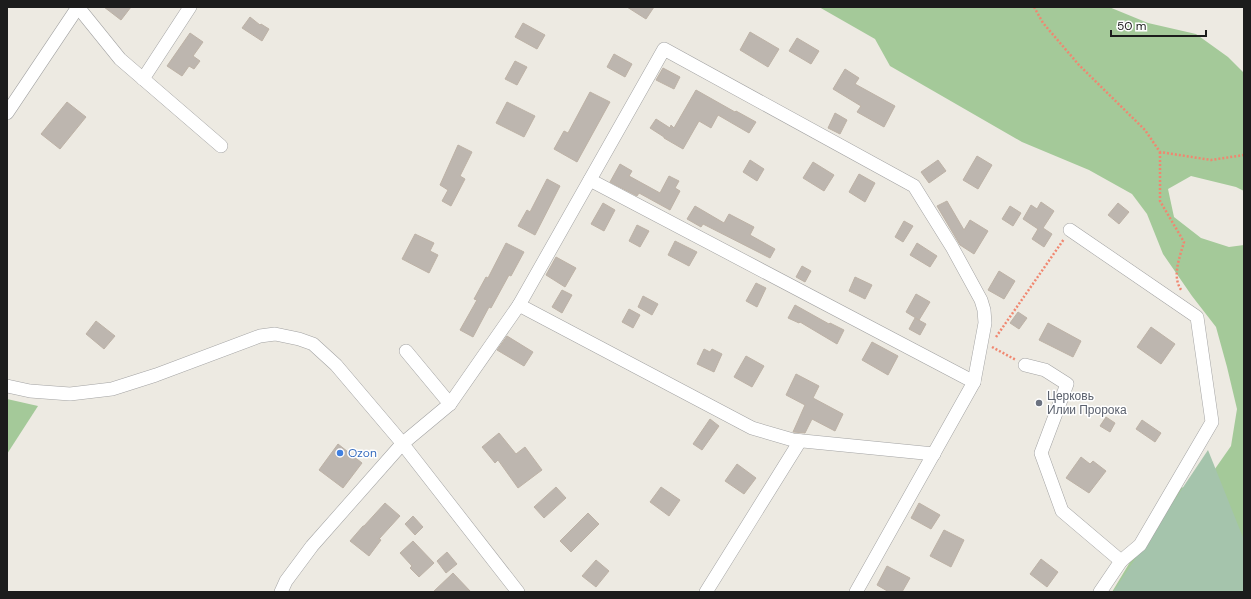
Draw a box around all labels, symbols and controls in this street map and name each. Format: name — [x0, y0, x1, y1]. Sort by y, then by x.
scale bar — [1111, 12, 1206, 38]
text: 50 m — [1117, 18, 1146, 34]
place label: Церковь Илии Пророка — [1047, 388, 1127, 418]
marker: Церковь Илии Пророка — [1034, 398, 1044, 408]
place label: Ozon — [348, 445, 377, 461]
marker: Ozon — [335, 448, 345, 458]

